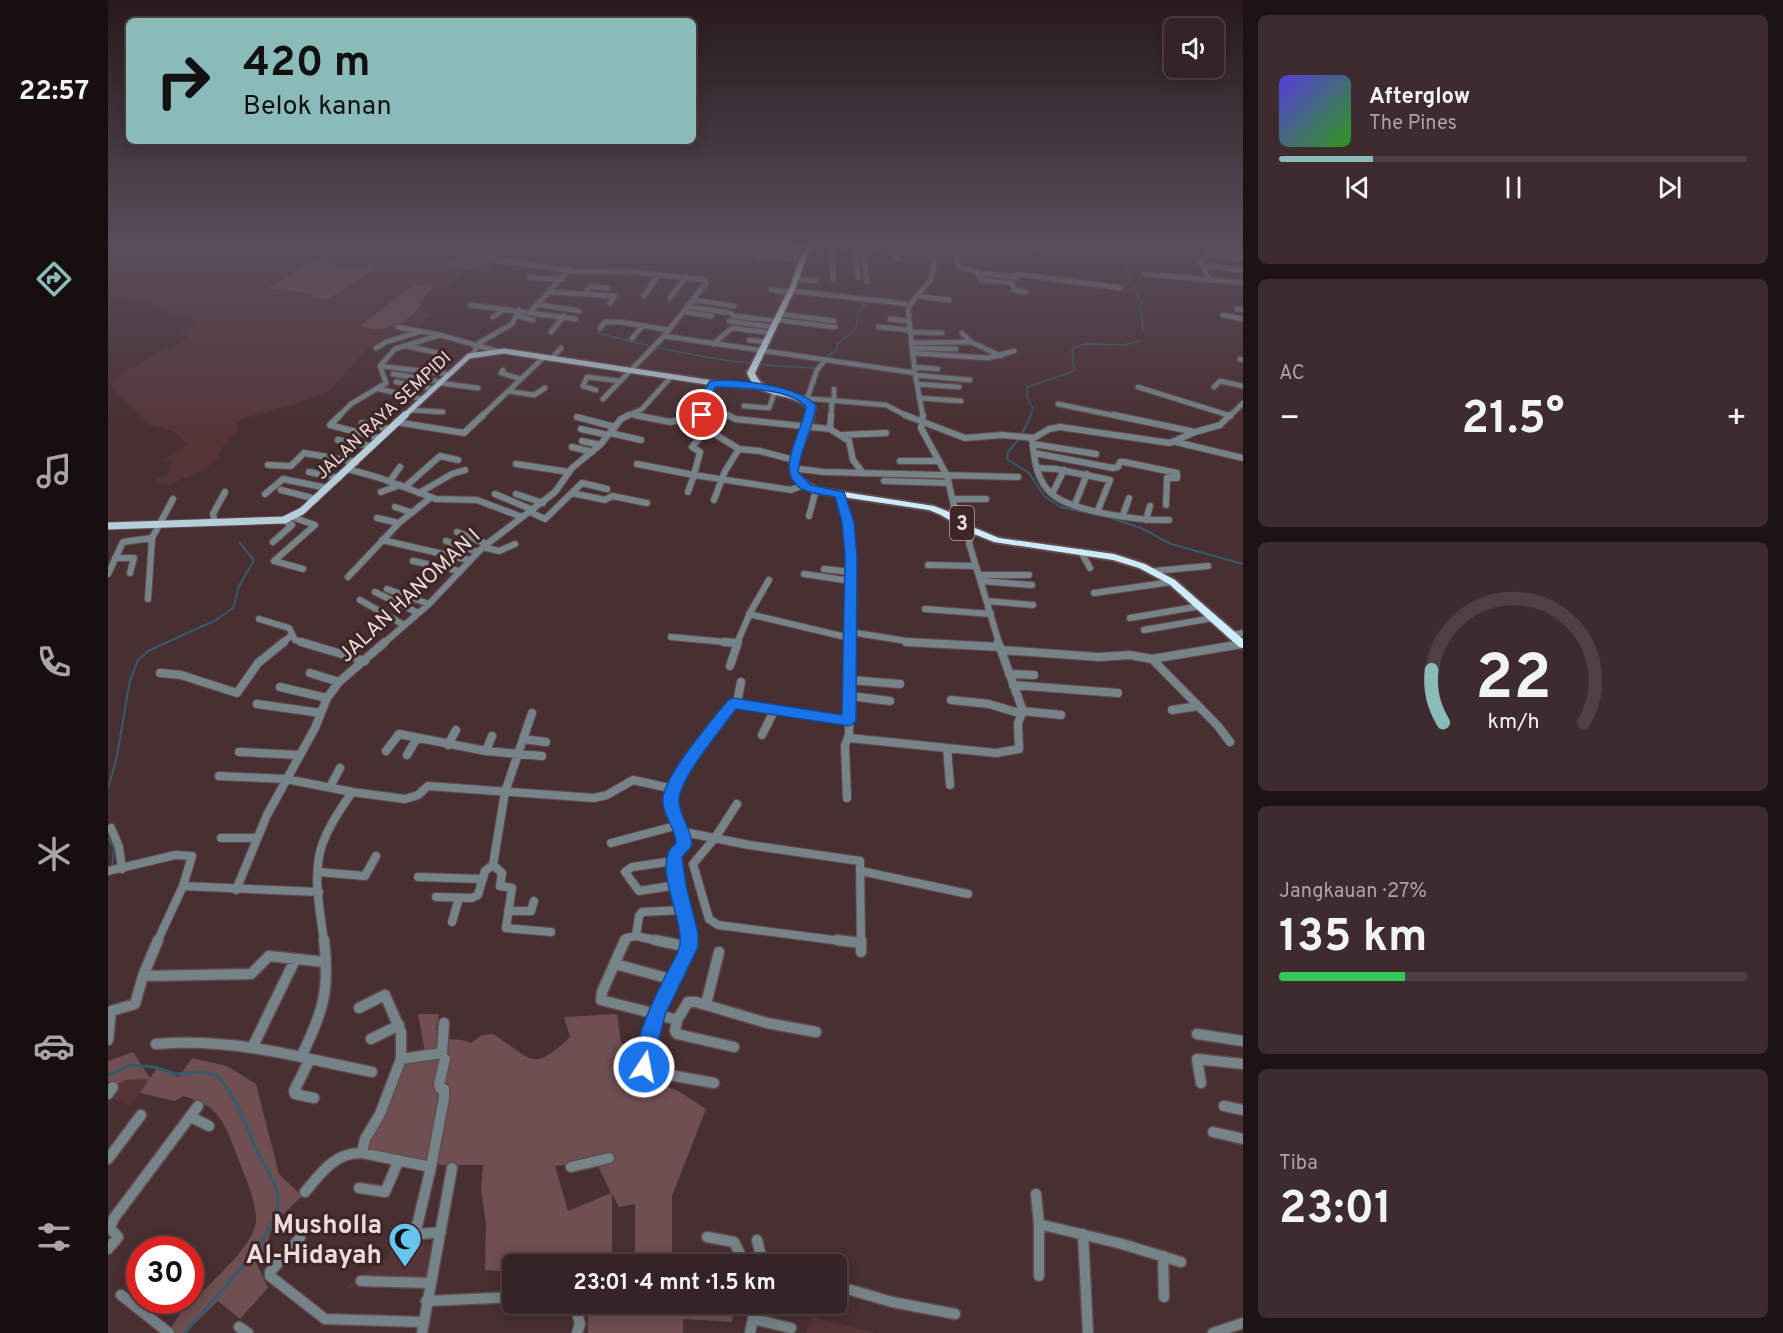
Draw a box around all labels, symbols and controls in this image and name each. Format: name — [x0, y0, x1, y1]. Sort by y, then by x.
map controls — [1164, 18, 1224, 78]
button: sound — [1164, 18, 1224, 78]
text: 420 m — [243, 38, 371, 91]
icon: right — [144, 42, 222, 120]
text: 22:57 — [19, 75, 89, 109]
text: Afterglow — [1369, 84, 1470, 111]
text: Belok kanan — [243, 90, 392, 124]
text: The Pines — [1369, 111, 1457, 137]
icon: previous — [1341, 171, 1374, 204]
icon: pause — [1497, 171, 1530, 204]
icon: next — [1653, 171, 1686, 204]
icon: directions — [33, 258, 75, 300]
street label: JALAN RAYA SEMPIDI — [311, 347, 457, 485]
text: AC — [1279, 361, 1305, 387]
pin — [676, 389, 727, 440]
text: 21.5° — [1462, 392, 1564, 449]
icon: arrive — [685, 398, 718, 431]
text: − — [1279, 399, 1300, 441]
text: + — [1726, 399, 1747, 441]
icon: music — [33, 450, 75, 492]
road number: 3 — [950, 506, 974, 540]
street label: JALAN HANOMAN I — [333, 523, 487, 669]
icon: phone — [33, 641, 75, 683]
text: 22 — [1475, 643, 1551, 722]
text: km/h — [1487, 710, 1539, 737]
icon: climate — [33, 833, 75, 875]
text: Jangkauan · 27% — [1279, 879, 1427, 905]
text: 135 km — [1279, 910, 1427, 967]
icon: car — [33, 1025, 75, 1067]
position arrow — [612, 1035, 676, 1099]
text: Tiba — [1279, 1151, 1318, 1177]
text: 23:01 — [1279, 1182, 1392, 1239]
place label: Musholla Al-Hidayah — [246, 1210, 382, 1273]
icon: filters — [33, 1216, 75, 1258]
mosque icon: Musholla Al-Hidayah — [387, 1221, 423, 1268]
speed limit sign: 30 — [126, 1236, 204, 1314]
text: 23:01 · 4 mnt · 1.5 km — [573, 1270, 776, 1297]

